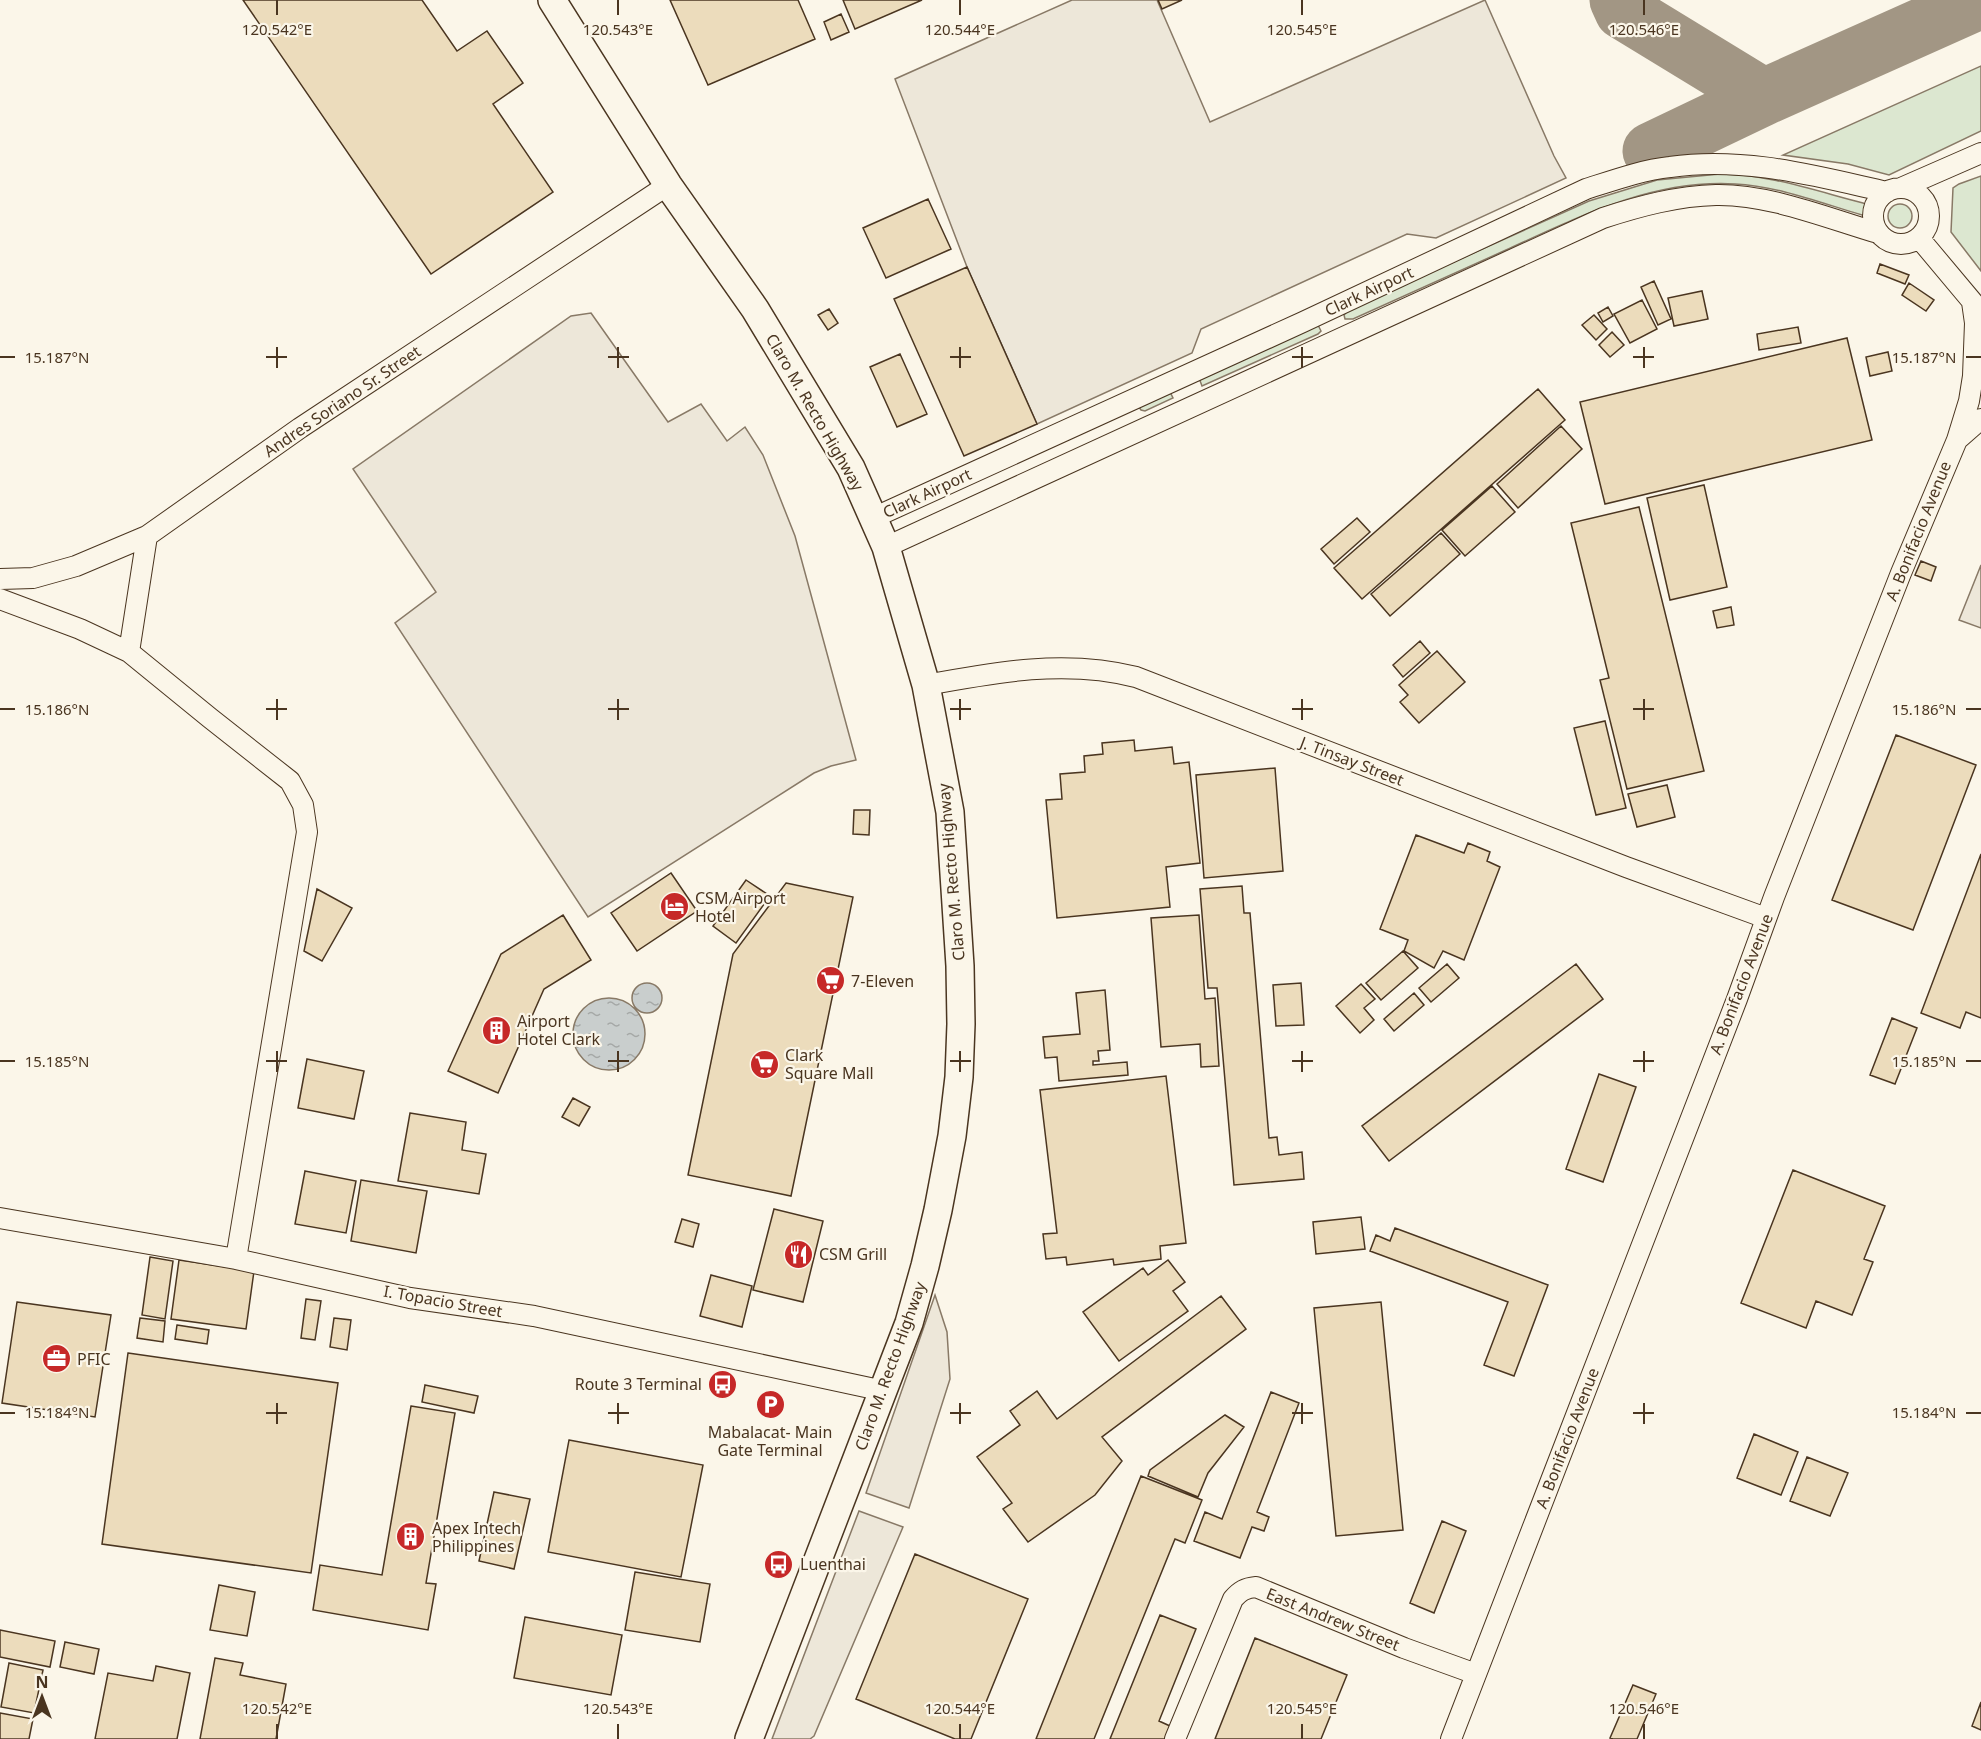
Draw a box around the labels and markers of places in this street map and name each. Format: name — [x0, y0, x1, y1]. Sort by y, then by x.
place label: CSM Airport Hotel — [695, 887, 786, 927]
hotel icon: CSM Airport Hotel — [658, 891, 690, 923]
supermarket icon: 7-Eleven — [814, 965, 846, 997]
place label: 7-Eleven — [851, 970, 914, 992]
place label: Airport Hotel Clark — [517, 1010, 600, 1050]
building icon: Airport Hotel Clark — [480, 1014, 512, 1046]
place label: Clark Square Mall — [785, 1044, 874, 1084]
supermarket icon: Clark Square Mall — [748, 1048, 780, 1080]
restaurant icon: CSM Grill — [782, 1238, 814, 1270]
place label: CSM Grill — [819, 1243, 887, 1265]
office icon: PFIC — [40, 1343, 72, 1375]
place label: PFIC — [77, 1348, 111, 1370]
bus stop icon: Route 3 Terminal — [707, 1368, 739, 1400]
place label: Route 3 Terminal — [575, 1373, 702, 1395]
parking icon: Mabalacat- Main Gate Terminal — [754, 1388, 786, 1420]
place label: Mabalacat- Main Gate Terminal — [708, 1421, 832, 1461]
place label: Apex Intech Philippines — [432, 1517, 521, 1557]
building icon: Apex Intech Philippines — [395, 1521, 427, 1553]
bus stop icon: Luenthai — [763, 1548, 795, 1580]
place label: Luenthai — [800, 1553, 866, 1575]

